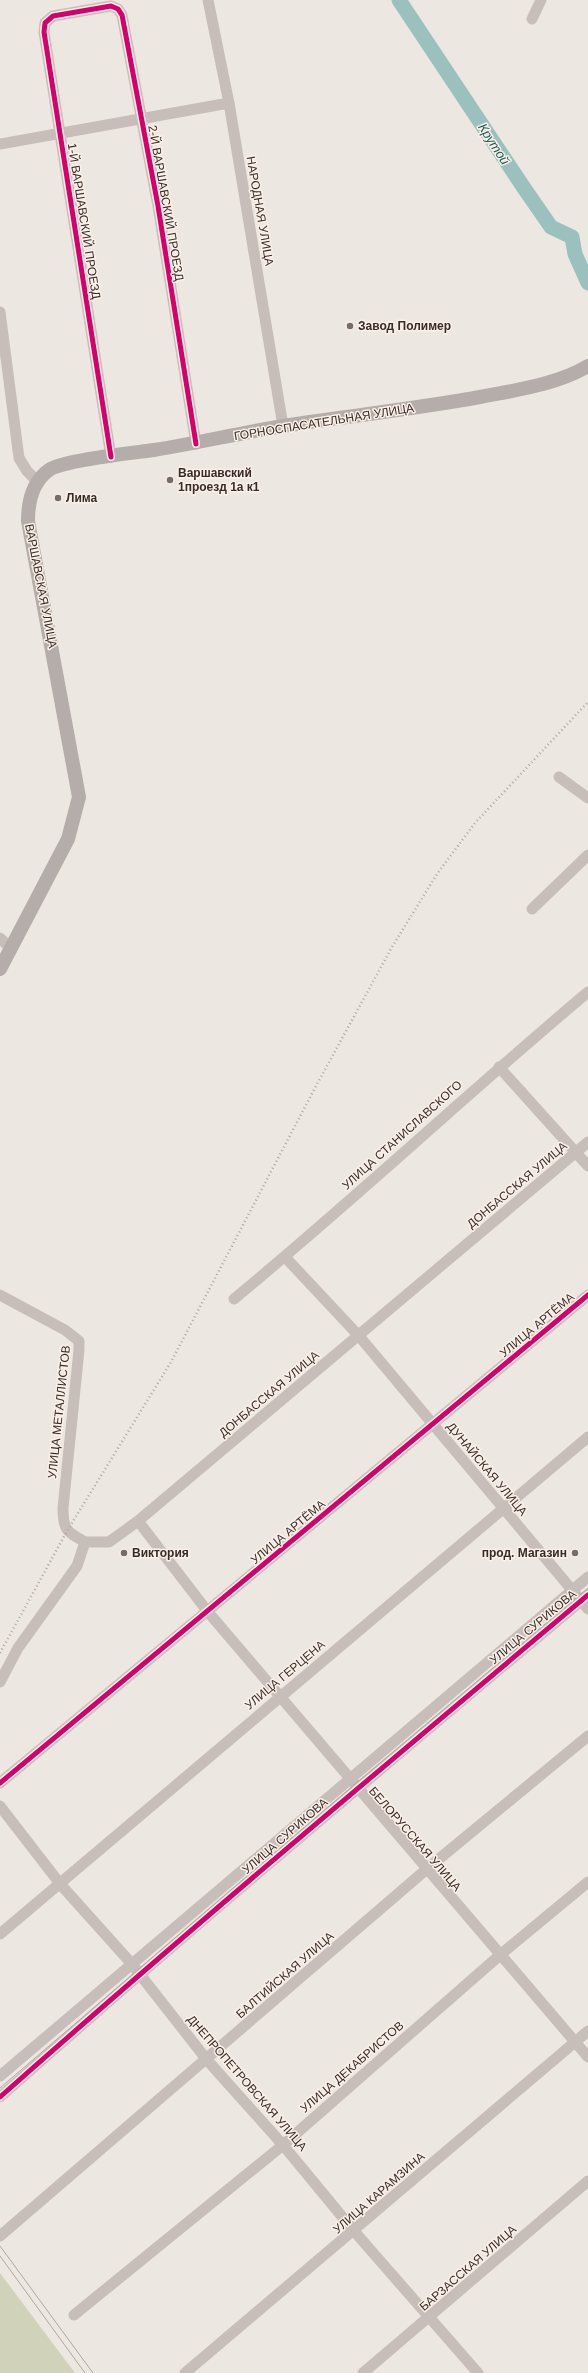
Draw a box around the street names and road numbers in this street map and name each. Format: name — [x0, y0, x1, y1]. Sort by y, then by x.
street label: 2-Й ВАРШАВСКИЙ ПРОЕЗД — [145, 124, 188, 282]
street label: 1-Й ВАРШАВСКИЙ ПРОЕЗД — [65, 142, 104, 300]
street label: НАРОДНАЯ УЛИЦА — [243, 155, 277, 267]
street label: ГОРНОСПАСАТЕЛЬНАЯ УЛИЦА — [233, 401, 415, 443]
street label: ВАРШАВСКАЯ УЛИЦА — [22, 523, 60, 649]
street label: УЛИЦА СТАНИСЛАВСКОГО — [339, 1078, 465, 1192]
street label: ДОНБАССКАЯ УЛИЦА — [464, 1139, 570, 1231]
street label: УЛИЦА АРТЁМА — [497, 1290, 577, 1360]
street label: УЛИЦА МЕТАЛЛИСТОВ — [45, 1345, 73, 1479]
street label: ДОНБАССКАЯ УЛИЦА — [216, 1348, 322, 1440]
street label: ДУНАЙСКАЯ УЛИЦА — [444, 1419, 531, 1518]
street label: УЛИЦА АРТЁМА — [248, 1497, 328, 1567]
street label: УЛИЦА СУРИКОВА — [487, 1587, 579, 1667]
street label: УЛИЦА ГЕРЦЕНА — [242, 1637, 328, 1713]
street label: БЕЛОРУССКАЯ УЛИЦА — [366, 1784, 464, 1894]
street label: УЛИЦА СУРИКОВА — [240, 1795, 330, 1877]
street label: БАЛТИЙСКАЯ УЛИЦА — [233, 1928, 337, 2021]
street label: ДНЕПРОПЕТРОВСКАЯ УЛИЦА — [184, 2012, 310, 2154]
street label: УЛИЦА ДЕКАБРИСТОВ — [298, 2018, 406, 2116]
street label: УЛИЦА КАРАМЗИНА — [330, 2149, 428, 2237]
street label: БАРЗАССКАЯ УЛИЦА — [417, 2222, 519, 2314]

